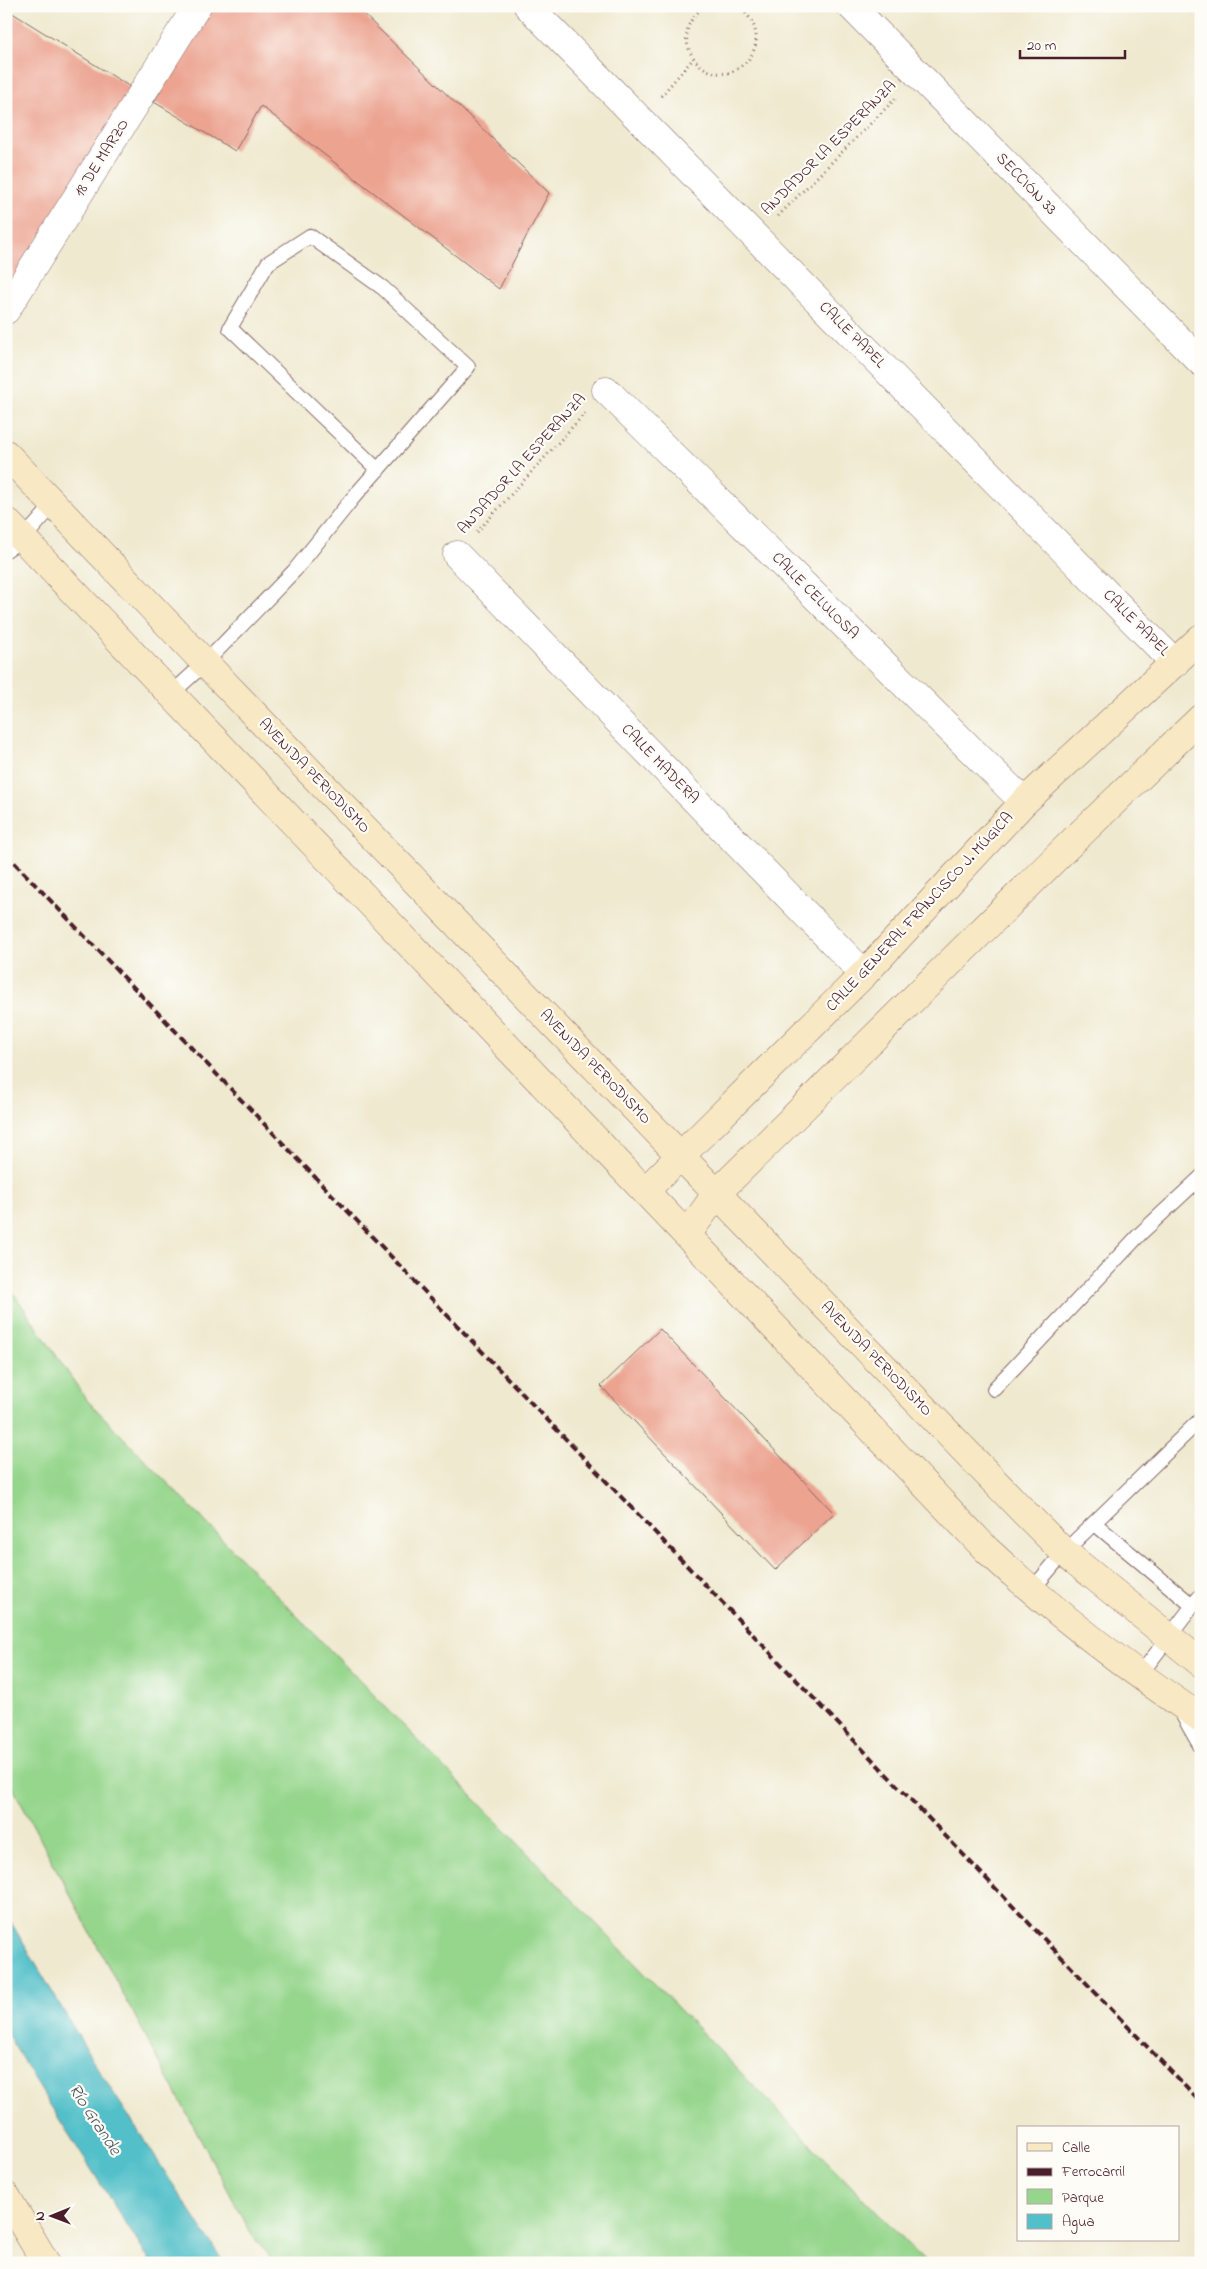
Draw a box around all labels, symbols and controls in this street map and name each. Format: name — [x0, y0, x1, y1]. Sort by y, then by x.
scale bar — [1020, 28, 1124, 60]
text: 20 m — [1027, 35, 1057, 57]
street label: ANDADOR LA ESPERANZA — [756, 75, 902, 221]
street label: 18 DE MARZO — [69, 114, 135, 202]
street label: SECCIÓN 33 — [990, 147, 1062, 221]
street label: CALLE PAPEL — [813, 296, 891, 374]
street label: ANDADOR LA ESPERANZA — [452, 388, 592, 540]
street label: CALLE CELULOSA — [766, 547, 864, 645]
street label: CALLE PAPEL — [1097, 584, 1175, 662]
street label: AVENIDA PERIODISMO — [253, 713, 375, 839]
street label: CALLE MADERA — [615, 718, 705, 810]
street label: CALLE GENERAL FRANCISCO J. MÚGICA — [821, 806, 1020, 1017]
street label: AVENIDA PERIODISMO — [534, 1004, 656, 1130]
street label: AVENIDA PERIODISMO — [815, 1296, 937, 1422]
water label: Río Grande — [61, 2079, 127, 2162]
legend — [1017, 2126, 1180, 2242]
text: Calle — [1062, 2137, 1090, 2159]
text: Ferrocarril — [1061, 2161, 1125, 2183]
text: Parque — [1062, 2187, 1104, 2209]
north arrow — [28, 2192, 78, 2242]
text: N — [30, 2211, 51, 2221]
text: Agua — [1062, 2211, 1095, 2234]

